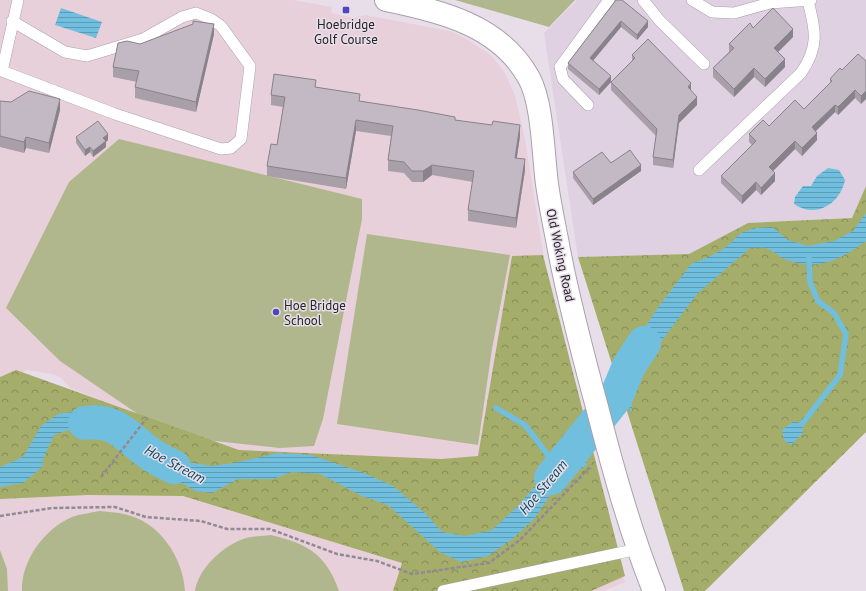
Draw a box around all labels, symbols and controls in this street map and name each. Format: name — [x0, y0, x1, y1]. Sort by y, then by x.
marker: Hoebridge Golf Course — [341, 5, 351, 15]
place label: Hoebridge Golf Course — [314, 16, 378, 48]
street label: Old Woking Road — [542, 207, 579, 303]
place label: Hoe Bridge School — [284, 297, 346, 329]
marker: Hoe Bridge School — [271, 307, 281, 317]
water label: Hoe Stream — [142, 441, 209, 488]
water label: Hoe Stream — [515, 456, 571, 518]

